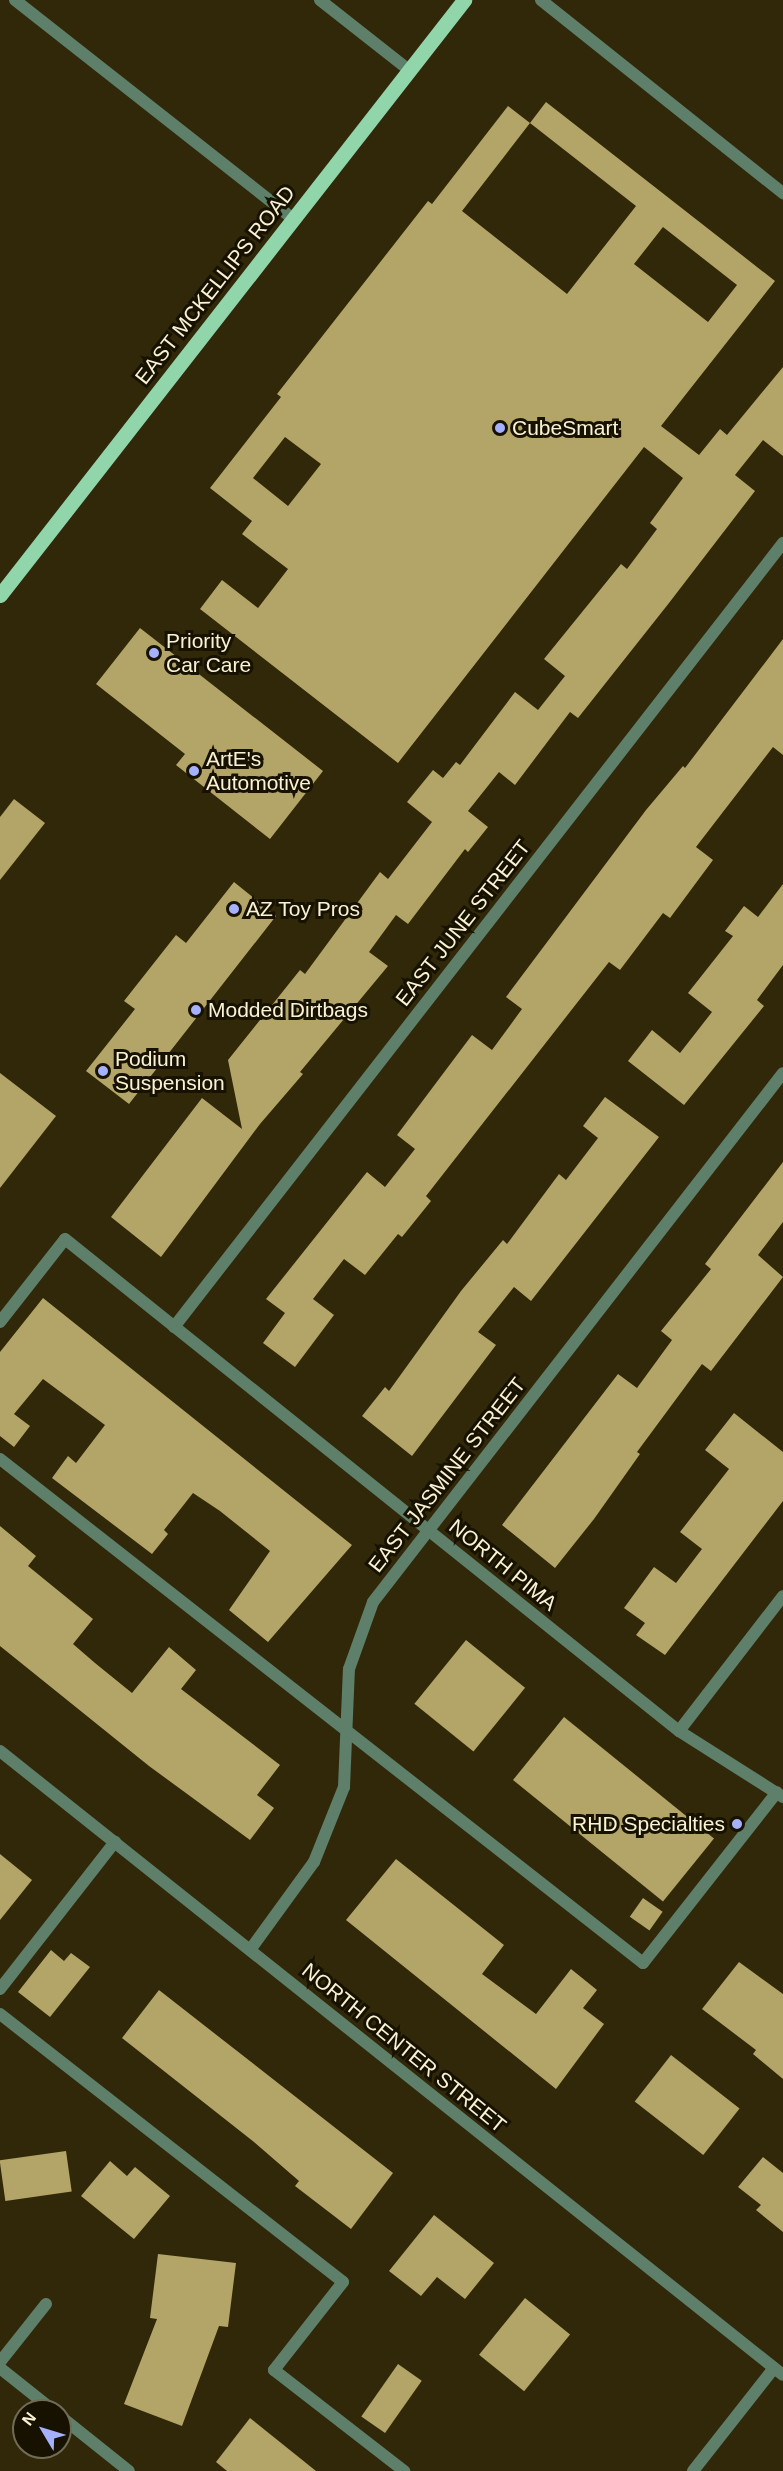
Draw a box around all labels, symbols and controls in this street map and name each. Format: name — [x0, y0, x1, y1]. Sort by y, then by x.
street label: EAST MCKELLIPS ROAD — [130, 181, 300, 389]
place label: CubeSmart — [512, 415, 618, 441]
marker: CubeSmart — [493, 421, 507, 435]
place label: Priority Car Care — [166, 628, 251, 678]
marker: Priority Car Care — [147, 646, 161, 660]
place label: ArtE's Automotive — [206, 746, 311, 796]
marker: ArtE's Automotive — [187, 764, 201, 778]
street label: EAST JUNE STREET — [390, 835, 536, 1011]
place label: AZ Toy Pros — [246, 896, 360, 922]
marker: AZ Toy Pros — [227, 902, 241, 916]
place label: Modded Dirtbags — [208, 997, 368, 1023]
marker: Modded Dirtbags — [189, 1003, 203, 1017]
place label: Podium Suspension — [115, 1046, 225, 1096]
marker: Podium Suspension — [96, 1064, 110, 1078]
street label: EAST JASMINE STREET — [363, 1373, 531, 1577]
street label: NORTH PIMA — [444, 1514, 562, 1616]
place label: RHD Specialties — [572, 1811, 725, 1837]
marker: RHD Specialties — [730, 1817, 744, 1831]
street label: NORTH CENTER STREET — [297, 1958, 511, 2138]
north arrow — [12, 2399, 72, 2459]
text: N — [19, 2409, 39, 2429]

